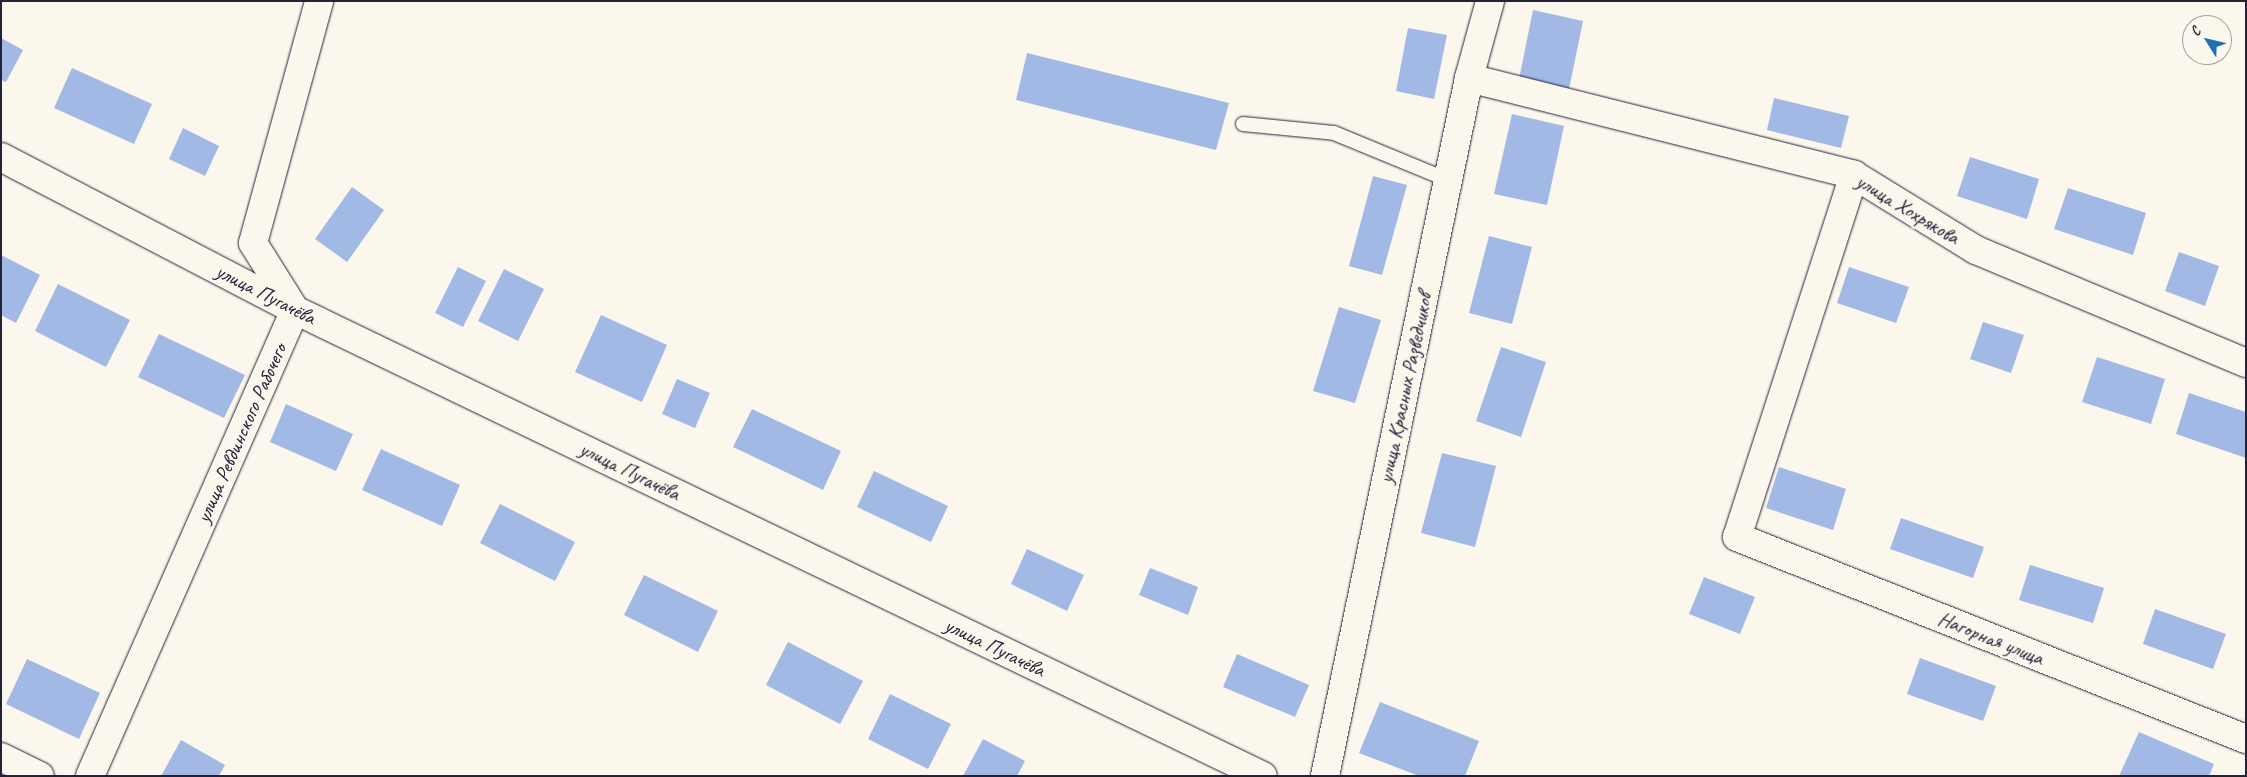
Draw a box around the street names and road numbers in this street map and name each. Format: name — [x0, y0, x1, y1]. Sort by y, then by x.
street label: улица Хохрякова — [1852, 168, 1964, 250]
street label: улица Пугачёва — [211, 258, 321, 330]
street label: улица Красных Разведчиков — [1373, 291, 1437, 485]
street label: улица Ревдинского Рабочего — [190, 340, 292, 526]
street label: улица Пугачёва — [575, 436, 685, 506]
street label: Нагорная улица — [1934, 605, 2048, 671]
street label: улица Пугачёва — [940, 612, 1050, 682]

